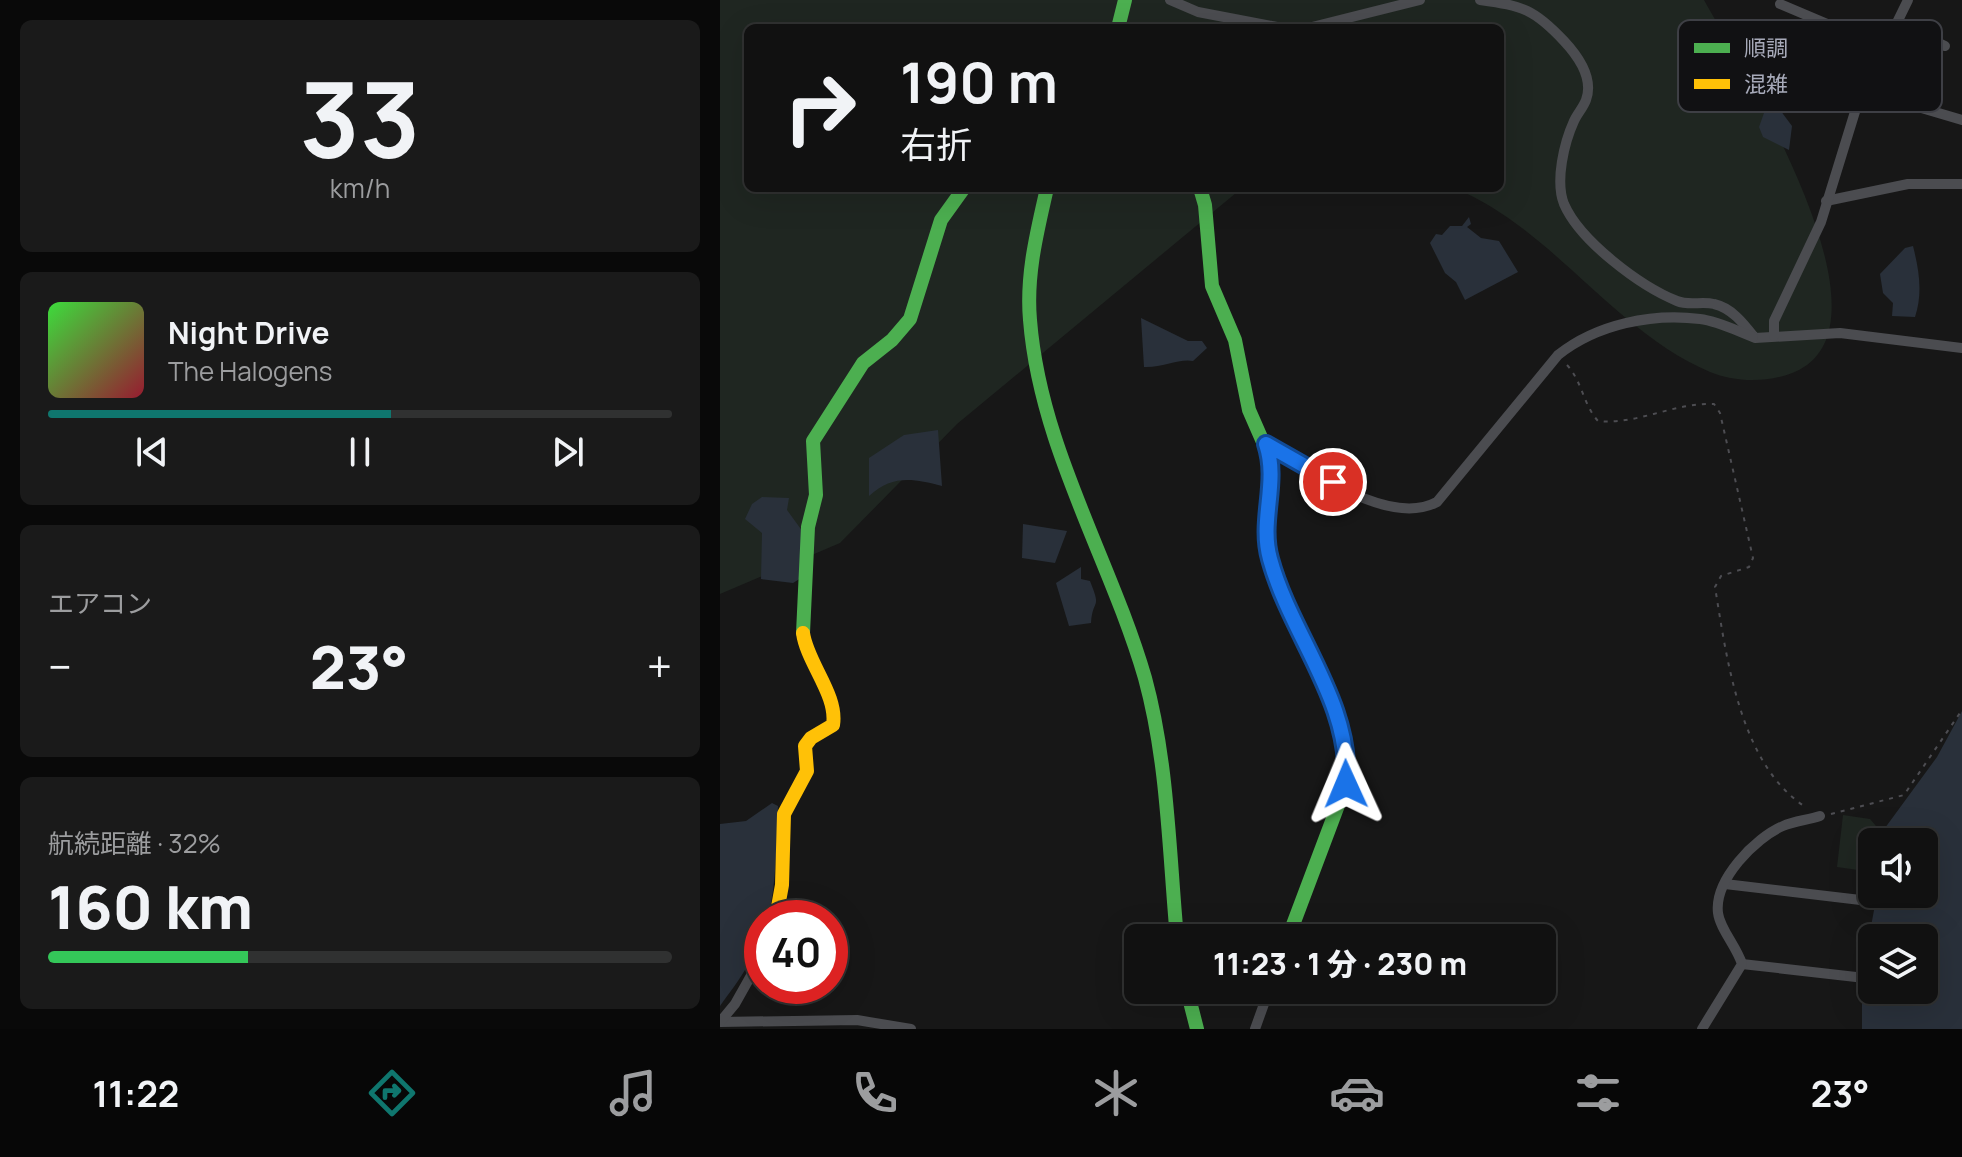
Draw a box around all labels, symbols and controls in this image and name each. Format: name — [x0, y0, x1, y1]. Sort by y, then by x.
legend — [1678, 20, 1942, 112]
text: 順調 — [1744, 33, 1788, 63]
text: 190 m — [900, 43, 1058, 120]
text: 33 — [300, 47, 420, 189]
icon: right — [768, 56, 872, 160]
text: 混雑 — [1744, 69, 1788, 99]
text: 右折 — [900, 120, 972, 169]
text: km/h — [330, 170, 390, 206]
text: Night Drive — [168, 312, 330, 353]
text: The Halogens — [168, 353, 332, 389]
icon: previous — [130, 430, 174, 474]
icon: pause — [338, 430, 382, 474]
icon: next — [546, 430, 590, 474]
pin — [1299, 448, 1367, 516]
icon: arrive — [1311, 460, 1355, 504]
text: エアコン — [48, 585, 152, 621]
text: 23° — [310, 625, 409, 707]
text: − — [48, 636, 72, 696]
text: + — [647, 636, 672, 696]
position arrow — [1304, 742, 1388, 826]
text: 航続距離 · 32% — [48, 825, 221, 861]
map controls — [1858, 828, 1938, 1004]
button: sound — [1858, 828, 1938, 908]
text: 160 km — [48, 865, 253, 947]
speed limit sign: 40 — [744, 900, 848, 1004]
button: layers — [1858, 924, 1938, 1004]
text: 11:23 · 1 分 · 230 m — [1213, 943, 1467, 984]
icon: directions — [364, 1065, 420, 1121]
icon: music — [605, 1065, 661, 1121]
icon: phone — [847, 1065, 903, 1121]
icon: climate — [1088, 1065, 1144, 1121]
icon: car — [1329, 1065, 1385, 1121]
icon: filters — [1570, 1065, 1626, 1121]
text: 11:22 — [93, 1069, 179, 1118]
text: 23° — [1811, 1069, 1869, 1118]

